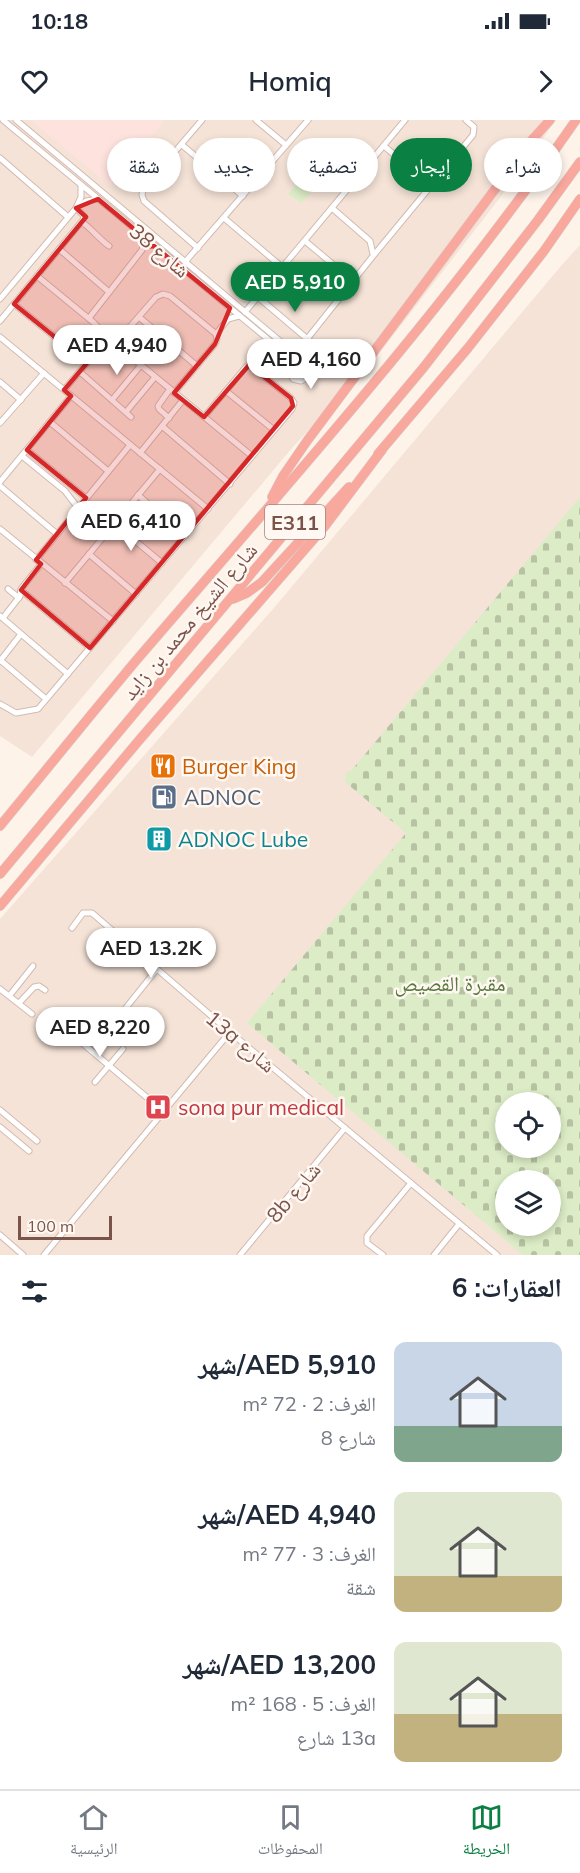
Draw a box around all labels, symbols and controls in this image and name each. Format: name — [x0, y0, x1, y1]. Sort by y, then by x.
text: 10:18 — [30, 7, 88, 35]
text: Homiq — [248, 64, 332, 98]
icon: heart — [18, 65, 51, 98]
icon: forward — [529, 65, 562, 98]
chip: شقة — [107, 138, 181, 192]
chip: جديد — [193, 138, 275, 192]
chip: تصفية — [287, 138, 378, 192]
chip: إيجار — [390, 138, 472, 192]
chip: شراء — [484, 138, 562, 192]
street label: شارع 38 — [124, 217, 195, 283]
pin: AED 5,910 — [226, 262, 364, 313]
text: AED 5,910 — [245, 269, 345, 294]
pin: AED 4,940 — [48, 325, 186, 376]
text: AED 4,940 — [67, 332, 167, 357]
pin: AED 4,160 — [242, 339, 380, 390]
text: AED 4,160 — [261, 346, 361, 371]
pin: AED 6,410 — [62, 501, 200, 552]
road number: E311 — [265, 505, 325, 539]
text: AED 6,410 — [81, 508, 181, 533]
street label: شارع الشيخ محمد بن زايد — [116, 537, 263, 706]
restaurant icon: Burger King — [148, 751, 178, 781]
place label: Burger King — [182, 753, 296, 779]
fuel station icon: ADNOC — [149, 782, 179, 812]
place label: ADNOC — [184, 784, 261, 810]
building icon: ADNOC Lube — [144, 824, 174, 854]
place label: ADNOC Lube — [178, 826, 308, 852]
pin: AED 13.2K — [82, 928, 220, 979]
text: AED 13.2K — [100, 935, 202, 960]
park label: مقبرة القصيص — [395, 970, 505, 997]
street label: 13a شارع — [200, 1004, 281, 1078]
pin: AED 8,220 — [31, 1007, 169, 1058]
text: AED 8,220 — [50, 1014, 150, 1039]
hospital icon: sona pur medical — [143, 1092, 173, 1122]
map controls — [495, 1092, 561, 1236]
button: locate — [495, 1092, 561, 1158]
place label: sona pur medical — [178, 1094, 344, 1120]
street label: 8b شارع — [260, 1157, 326, 1228]
button: layers — [495, 1170, 561, 1236]
scale bar — [18, 1213, 112, 1240]
text: 100 m — [27, 1216, 74, 1236]
text: العقارات: 6 — [452, 1271, 562, 1304]
icon: filters — [18, 1275, 51, 1308]
text: AED 5,910/شهر — [198, 1348, 376, 1381]
icon: home — [442, 1366, 514, 1438]
text: الغرف: 2 · 72 m² — [242, 1391, 376, 1416]
text: شارع 8 — [321, 1425, 376, 1450]
text: AED 4,940/شهر — [198, 1498, 376, 1531]
icon: home — [442, 1516, 514, 1588]
text: الغرف: 3 · 77 m² — [242, 1541, 376, 1566]
text: شقة — [346, 1575, 376, 1600]
text: AED 13,200/شهر — [183, 1648, 376, 1681]
icon: home — [442, 1666, 514, 1738]
text: الغرف: 5 · 168 m² — [230, 1691, 376, 1716]
text: 13a شارع — [297, 1725, 376, 1750]
tab: الرئيسية — [70, 1801, 118, 1864]
tab: المحفوظات — [258, 1801, 323, 1864]
tab: الخريطة — [463, 1801, 510, 1864]

